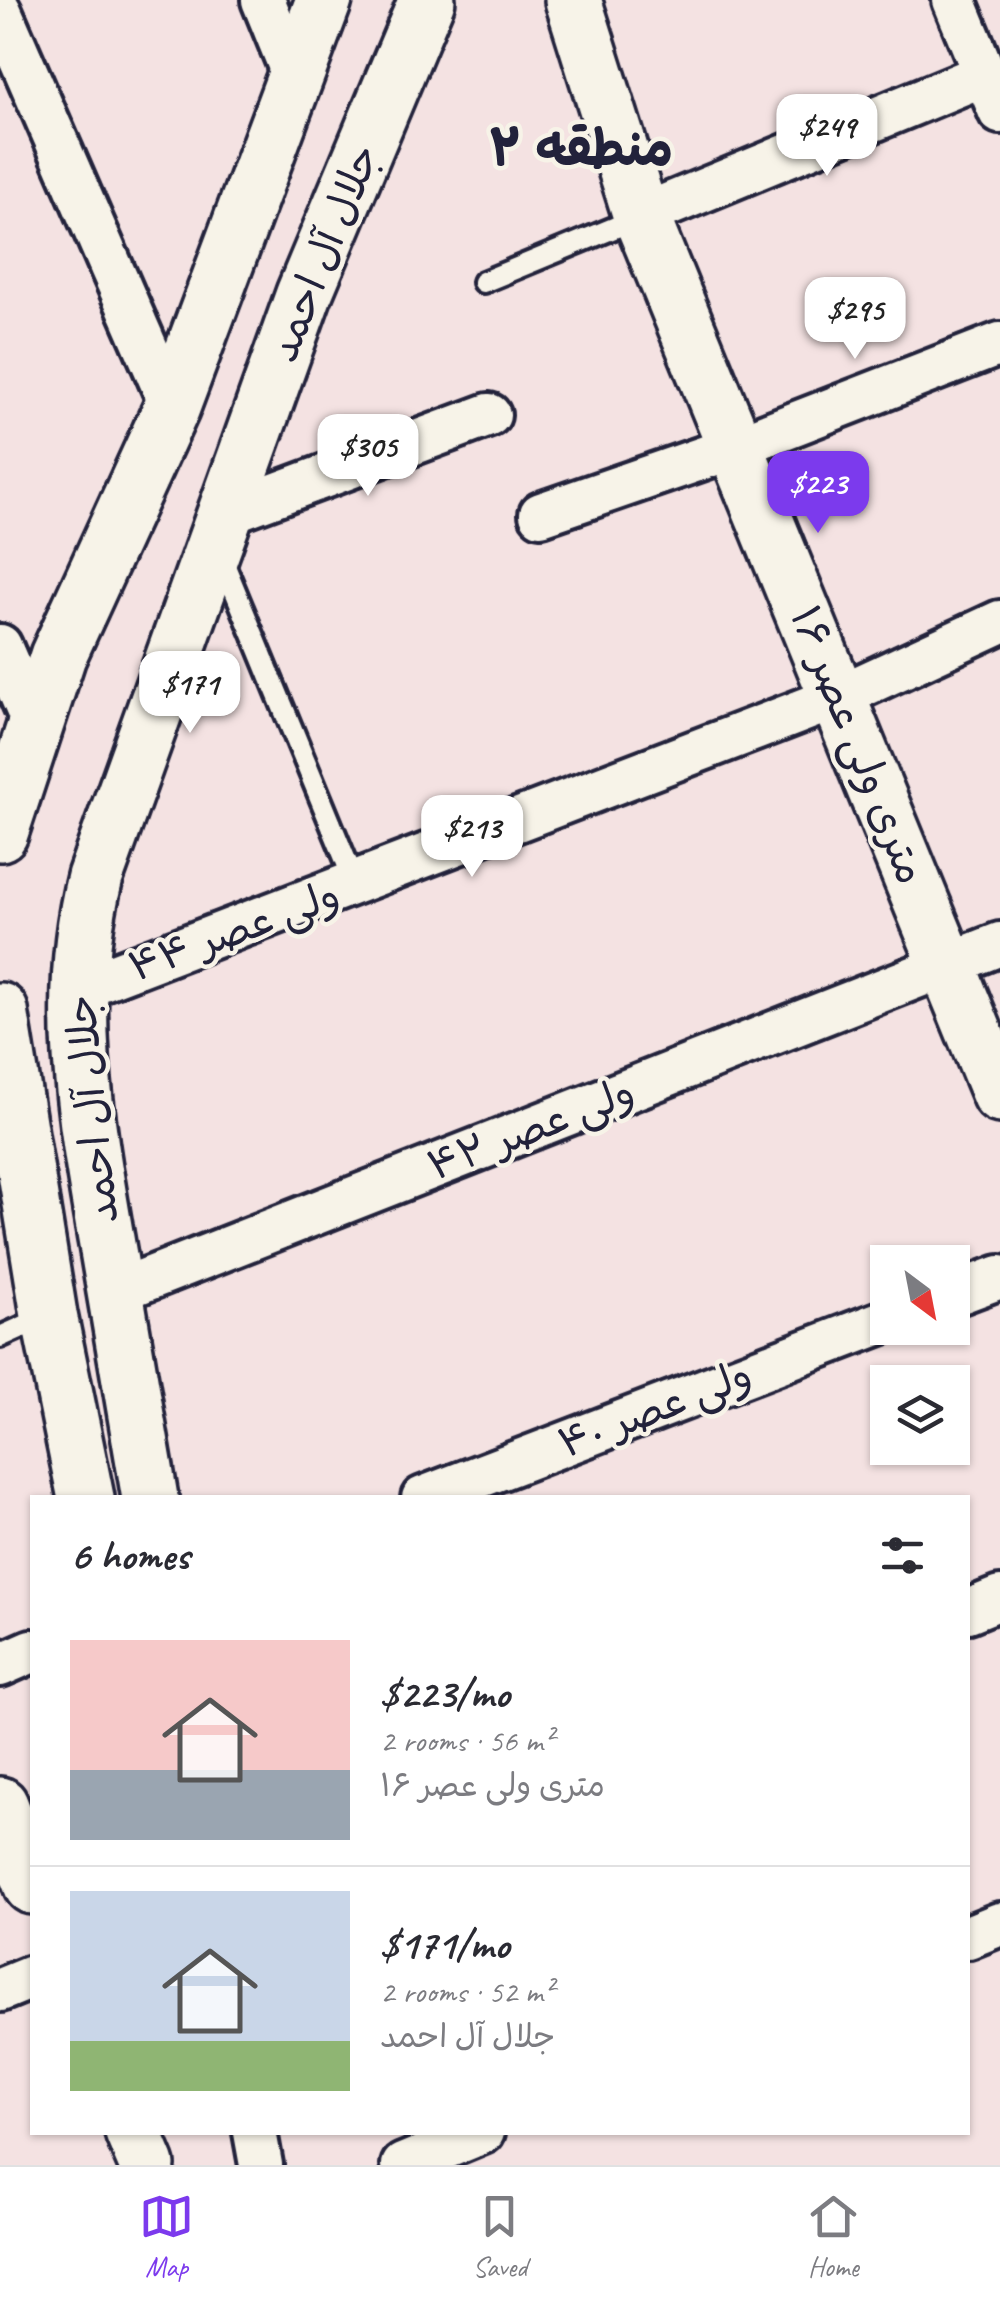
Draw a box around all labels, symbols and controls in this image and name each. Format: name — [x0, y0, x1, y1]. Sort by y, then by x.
pin: $249 — [768, 94, 886, 179]
text: $249 — [798, 106, 856, 147]
district label: منطقه ۲ — [489, 115, 673, 181]
street label: جلال آل احمد — [256, 136, 392, 370]
pin: $295 — [796, 277, 914, 362]
text: $295 — [827, 289, 883, 330]
pin: $305 — [309, 414, 427, 499]
text: $305 — [339, 426, 397, 467]
pin: $223 — [759, 451, 877, 536]
text: $223 — [789, 463, 847, 504]
street label: ۱۶ متری ولی عصر — [778, 598, 938, 892]
pin: $171 — [131, 651, 249, 736]
text: $171 — [161, 663, 219, 704]
pin: $213 — [413, 795, 531, 880]
text: $213 — [443, 807, 501, 848]
street label: ولی عصر ۴۴ — [121, 868, 347, 994]
street label: جلال آل احمد — [54, 992, 130, 1226]
street label: ولی عصر ۴۲ — [420, 1065, 642, 1193]
north arrow — [870, 1245, 970, 1345]
map controls — [870, 1245, 970, 1465]
street label: ولی عصر ۴۰ — [551, 1348, 759, 1470]
button: layers — [870, 1365, 970, 1465]
icon: filters — [875, 1528, 930, 1583]
text: 6 homes — [70, 1529, 189, 1582]
text: $223/mo — [380, 1667, 509, 1720]
icon: home — [150, 1680, 270, 1800]
text: 2 rooms · 56 m² — [380, 1720, 553, 1761]
text: ۱۶ متری ولی عصر — [380, 1765, 605, 1806]
text: $171/mo — [380, 1918, 509, 1971]
icon: home — [150, 1931, 270, 2051]
text: 2 rooms · 52 m² — [380, 1971, 553, 2012]
text: جلال آل احمد — [380, 2016, 555, 2057]
tab: Map — [139, 2189, 194, 2284]
tab: Saved — [472, 2189, 527, 2284]
tab: Home — [806, 2189, 861, 2284]

